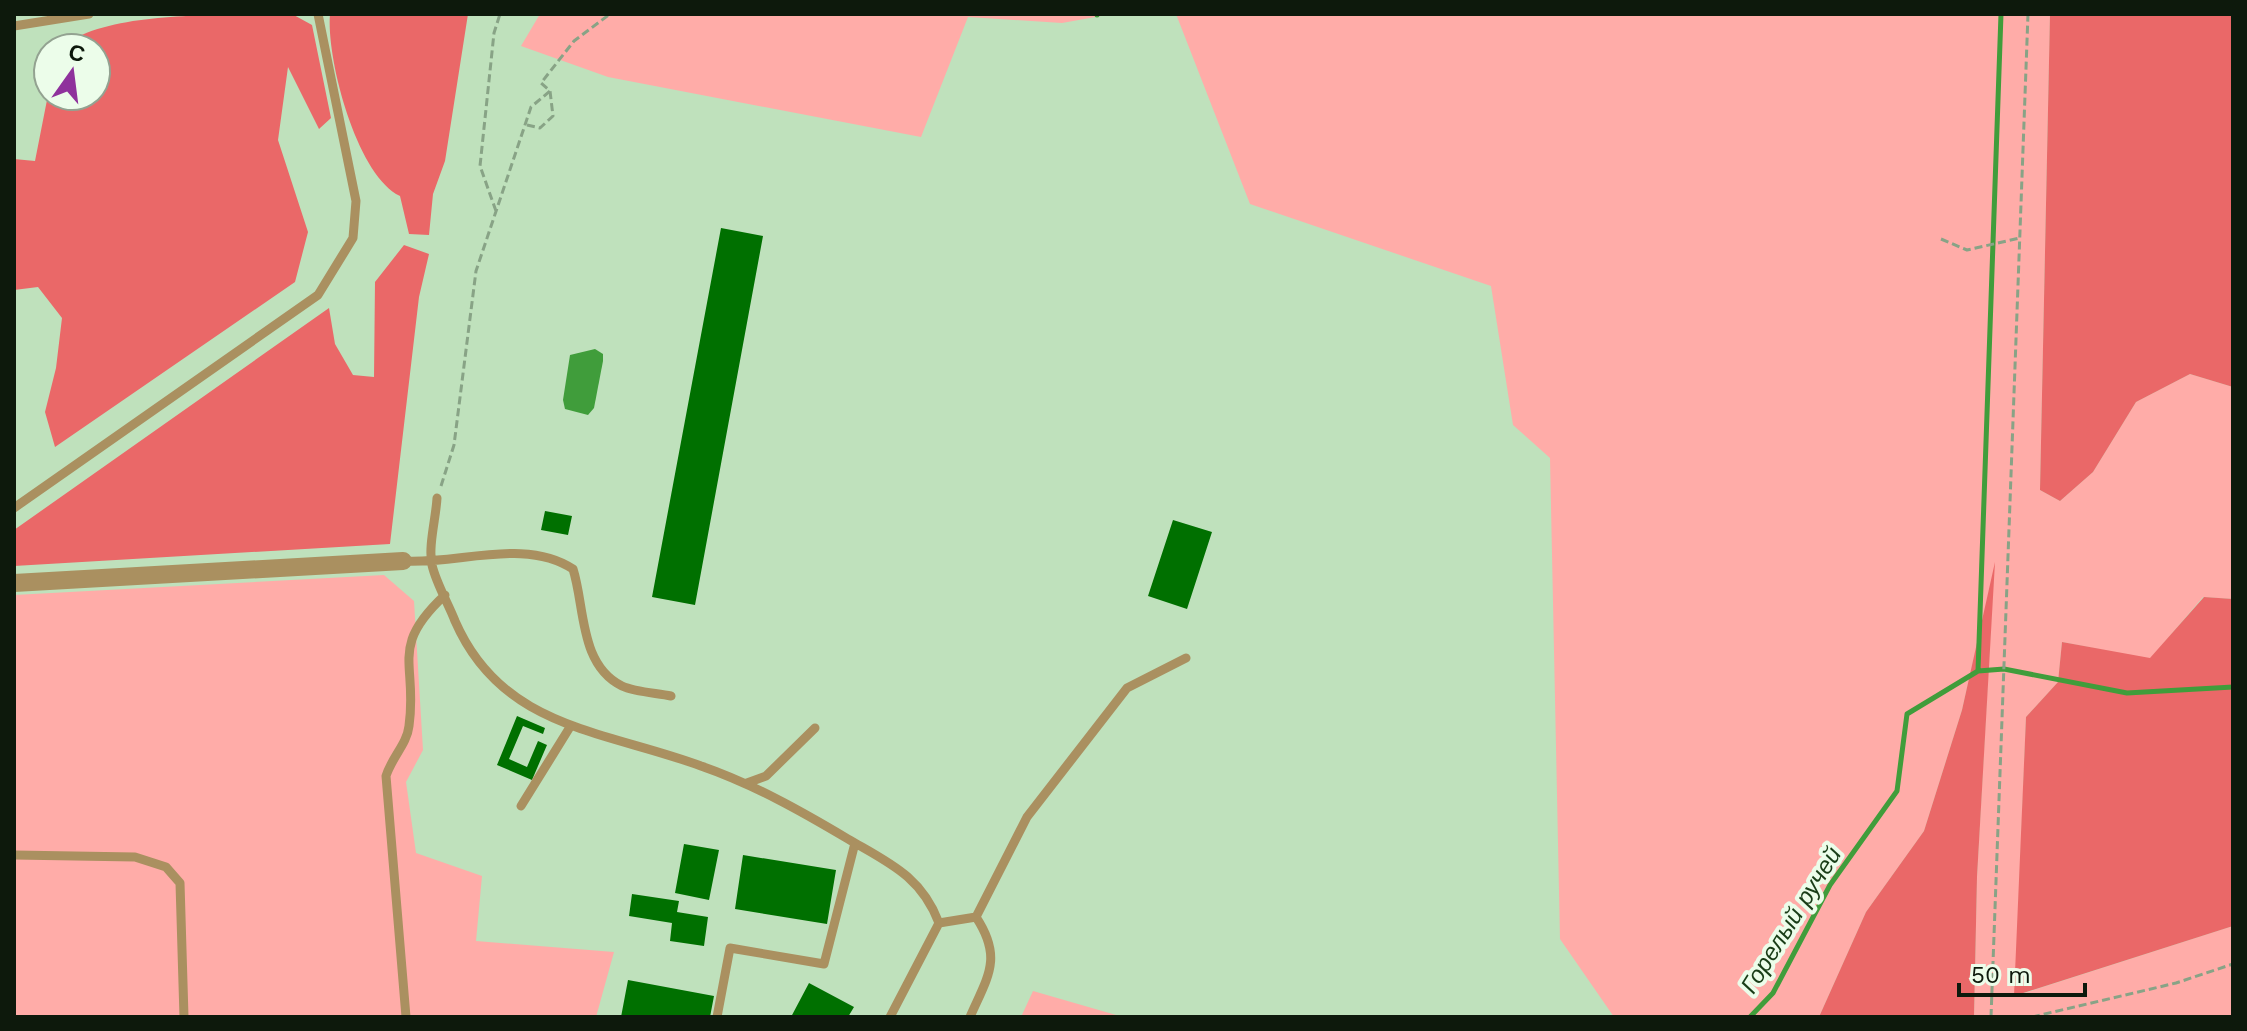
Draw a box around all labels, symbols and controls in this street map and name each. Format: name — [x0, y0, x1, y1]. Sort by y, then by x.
north arrow — [32, 32, 112, 112]
text: С — [66, 39, 88, 67]
water label: Горелый ручей — [1735, 842, 1847, 998]
scale bar — [1959, 947, 2085, 997]
text: 50 m — [1971, 961, 2031, 989]

